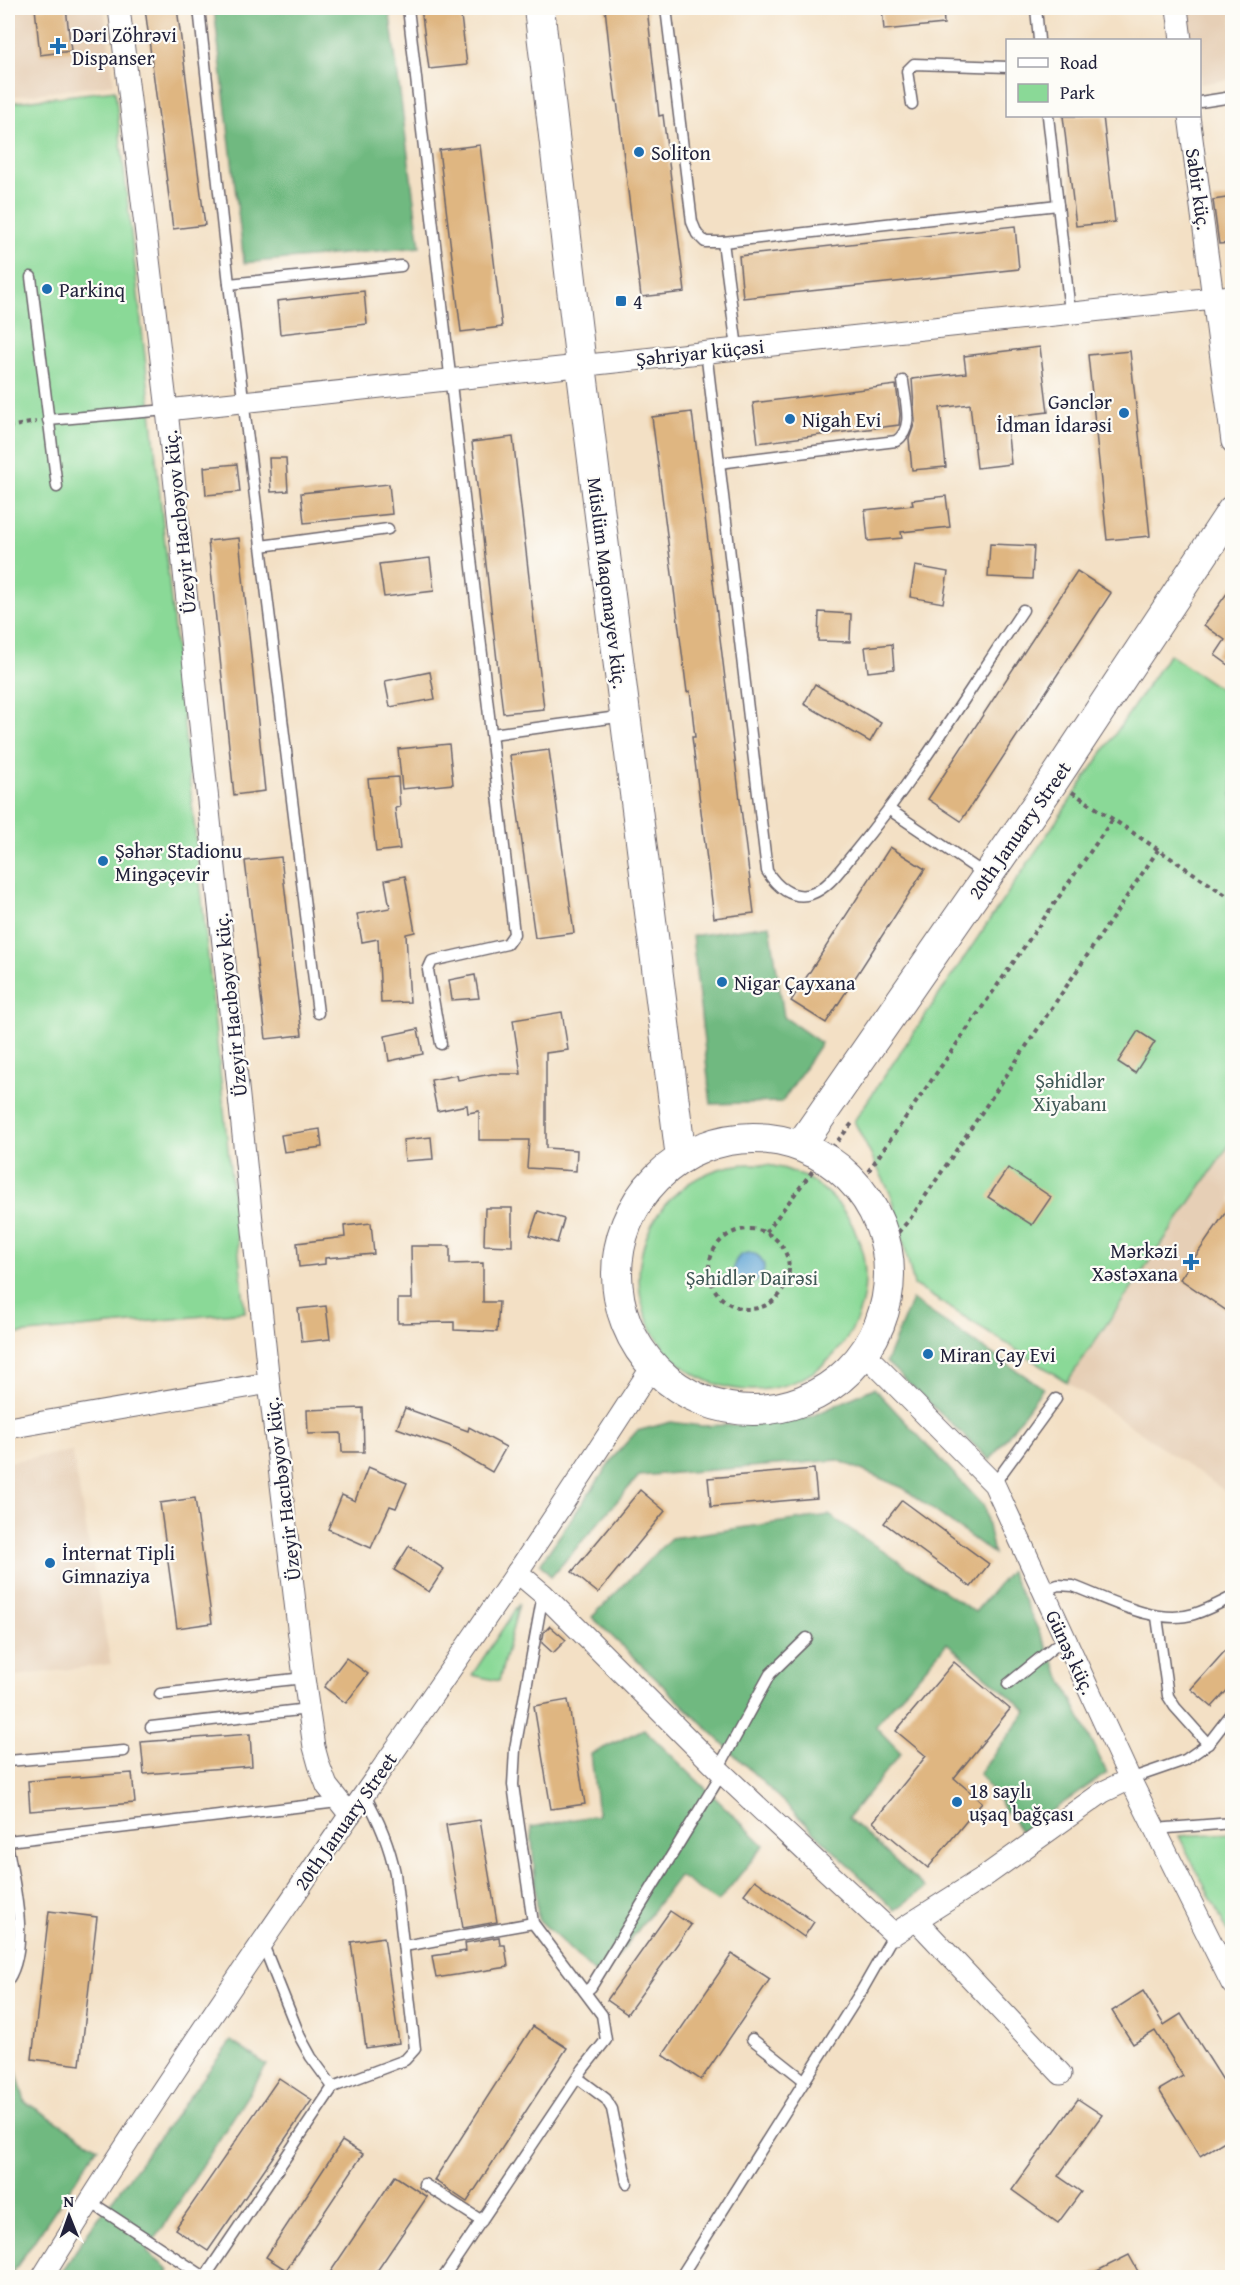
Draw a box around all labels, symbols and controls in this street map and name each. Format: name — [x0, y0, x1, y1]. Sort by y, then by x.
place label: Dəri Zöhrəvi Dispanser — [72, 20, 177, 72]
marker: Dəri Zöhrəvi Dispanser — [49, 37, 67, 55]
legend — [1006, 39, 1201, 117]
text: Road — [1060, 49, 1098, 76]
text: Park — [1060, 79, 1096, 106]
place label: Soliton — [651, 138, 711, 167]
marker: Soliton — [632, 145, 646, 159]
street label: Sabir küç. — [1179, 146, 1219, 232]
place label: Parkinq — [59, 275, 125, 304]
marker: Parkinq — [40, 282, 54, 296]
place label: 4 — [633, 287, 643, 316]
marker: 4 — [614, 294, 628, 308]
street label: Şəhriyar küçəsi — [635, 331, 766, 373]
place label: Gənclər İdman İdarəsi — [996, 387, 1112, 439]
place label: Nigah Evi — [802, 405, 882, 434]
marker: Gənclər İdman İdarəsi — [1117, 406, 1131, 420]
marker: Nigah Evi — [783, 412, 797, 426]
street label: Üzeyir Hacıbəyov küç. — [155, 429, 203, 615]
street label: Müslüm Maqomayev küç. — [581, 476, 635, 690]
street label: 20th January Street — [961, 755, 1077, 905]
place label: Şəhər Stadionu Mingəçevir — [115, 836, 242, 888]
marker: Şəhər Stadionu Mingəçevir — [96, 854, 110, 868]
street label: Üzeyir Hacıbəyov küç. — [206, 912, 254, 1098]
place label: Nigar Çayxana — [734, 968, 856, 997]
marker: Nigar Çayxana — [715, 975, 729, 989]
park label: Şəhidlər Xiyabanı — [1033, 1066, 1107, 1118]
place label: Mərkəzi Xəstəxana — [1092, 1236, 1179, 1288]
marker: Mərkəzi Xəstəxana — [1182, 1253, 1200, 1271]
park label: Şəhidlər Dairəsi — [686, 1263, 819, 1292]
place label: Miran Çay Evi — [940, 1340, 1056, 1369]
marker: Miran Çay Evi — [921, 1347, 935, 1361]
street label: Üzeyir Hacıbəyov küç. — [256, 1396, 308, 1582]
place label: İnternat Tipli Gimnaziya — [62, 1538, 175, 1590]
marker: İnternat Tipli Gimnaziya — [43, 1556, 57, 1570]
street label: Günəş küç. — [1039, 1605, 1103, 1699]
street label: 20th January Street — [287, 1746, 403, 1896]
place label: 18 saylı uşaq bağçası — [969, 1776, 1074, 1828]
marker: 18 saylı uşaq bağçası — [950, 1795, 964, 1809]
north arrow — [39, 2186, 99, 2246]
text: N — [63, 2189, 75, 2213]

